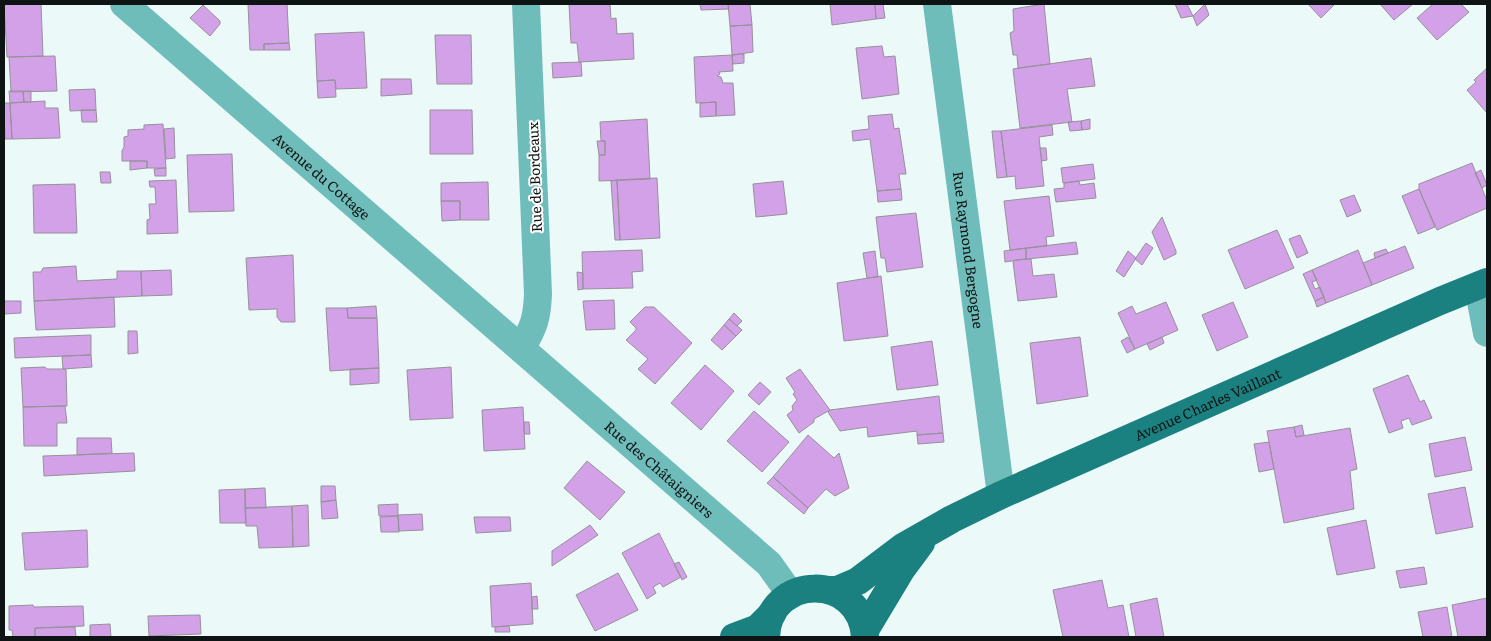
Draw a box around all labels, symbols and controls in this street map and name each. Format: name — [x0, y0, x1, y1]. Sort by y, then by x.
street label: Rue de Bordeaux — [522, 121, 546, 233]
street label: Avenue du Cottage — [269, 128, 375, 224]
street label: Rue Raymond Bergogne — [949, 170, 989, 330]
street label: Avenue Charles Vaillant — [1131, 362, 1284, 445]
street label: Rue des Châtaigniers — [600, 416, 718, 522]

